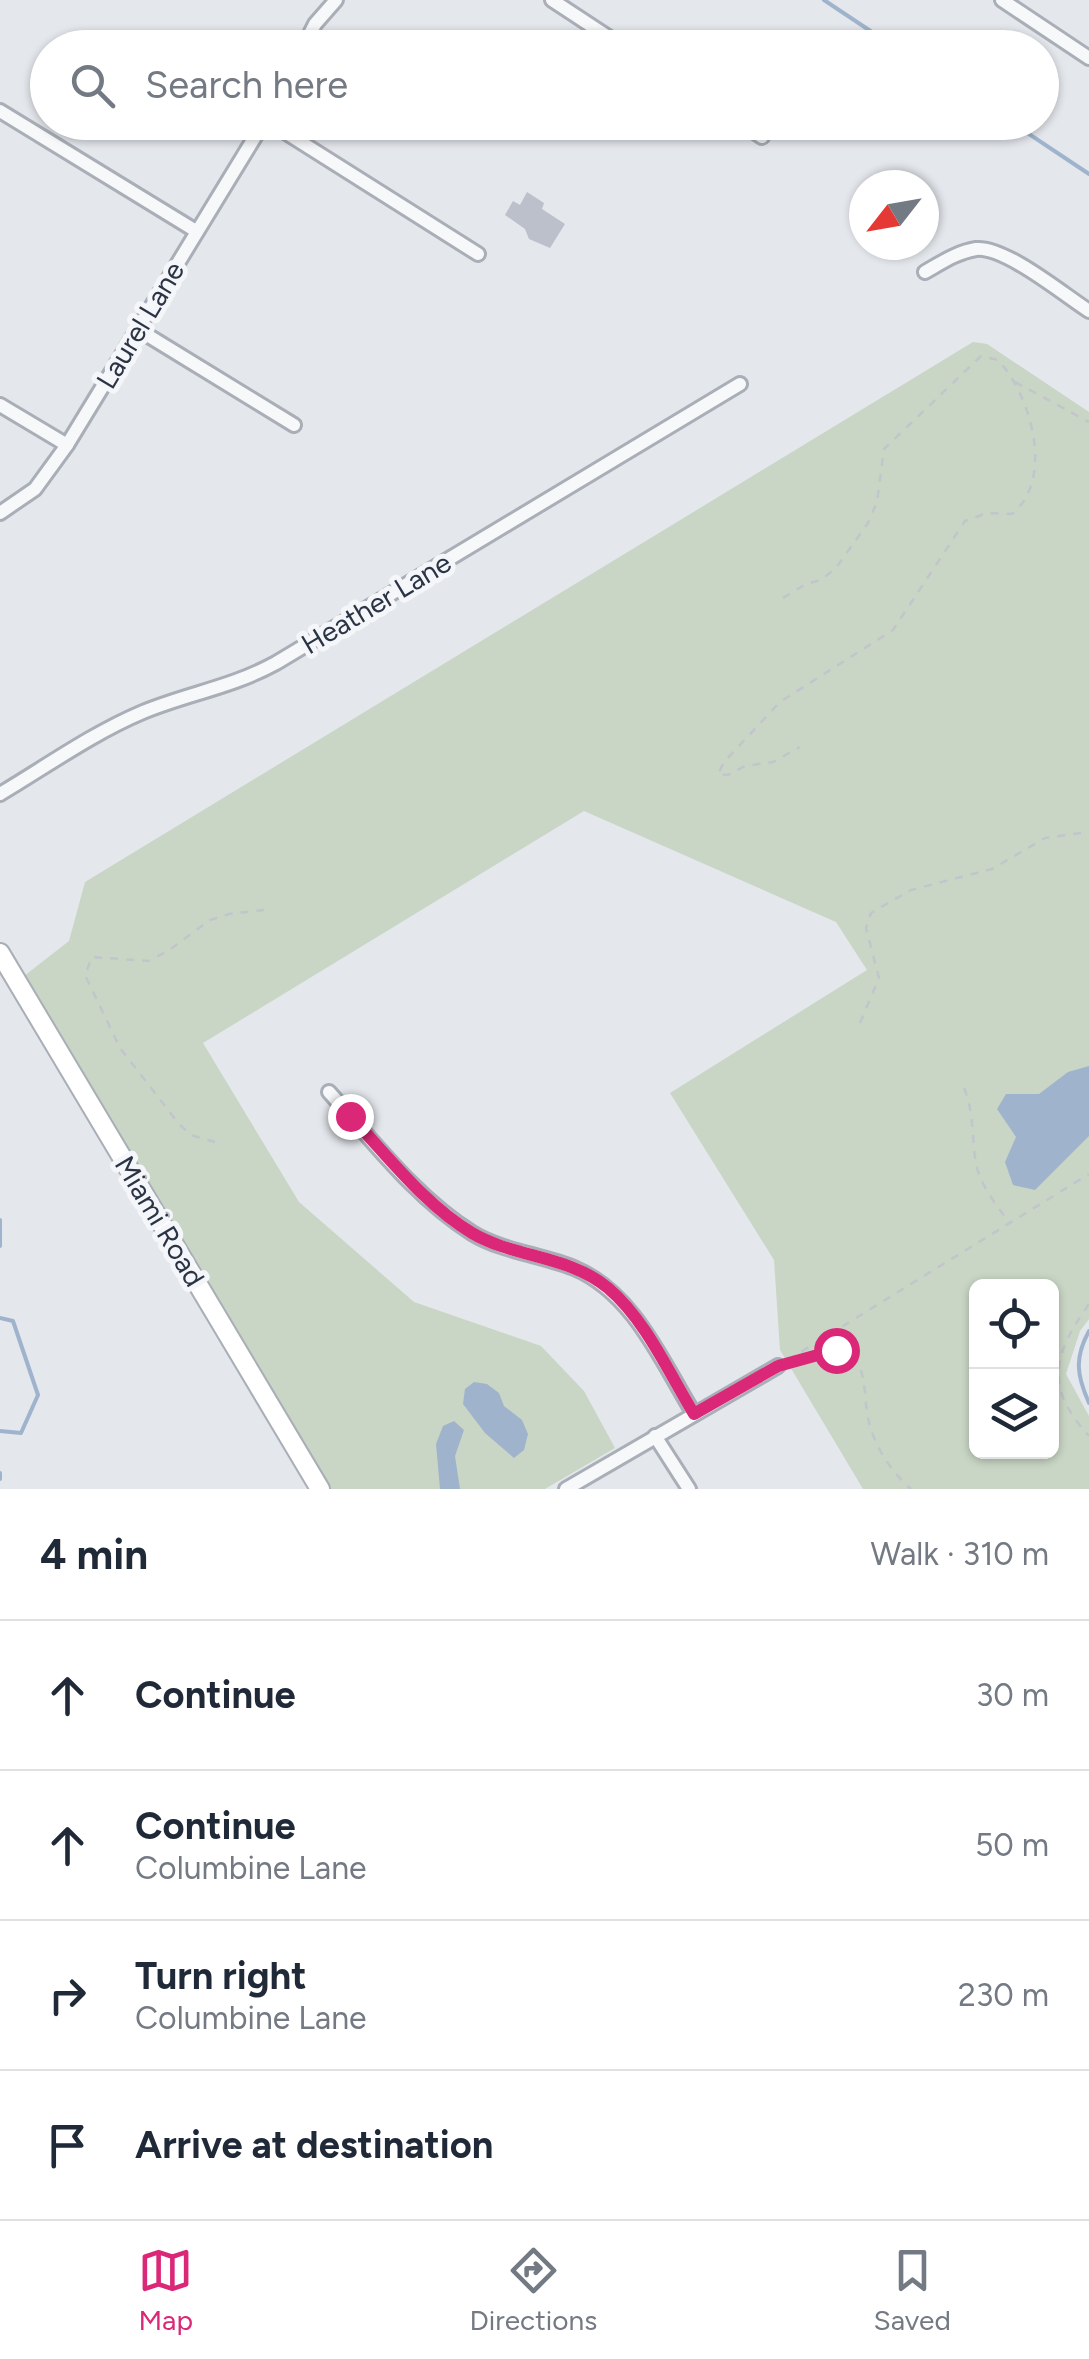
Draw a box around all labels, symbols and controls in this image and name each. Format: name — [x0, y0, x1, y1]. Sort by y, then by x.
search box — [30, 30, 1059, 140]
icon: search — [65, 58, 120, 113]
text: Search here — [145, 62, 348, 108]
north arrow — [849, 170, 939, 260]
street label: Laurel Lane — [89, 255, 191, 395]
street label: Heather Lane — [295, 545, 457, 661]
route end — [328, 1094, 374, 1140]
street label: Miami Road — [108, 1150, 212, 1292]
map controls — [969, 1279, 1059, 1459]
button: locate — [969, 1279, 1059, 1369]
route start — [814, 1328, 860, 1374]
button: layers — [969, 1369, 1059, 1459]
text: 4 min — [40, 1529, 148, 1580]
text: Walk · 310 m — [870, 1535, 1049, 1573]
icon: ahead — [40, 1668, 95, 1723]
text: Continue — [135, 1672, 296, 1718]
text: 30 m — [976, 1676, 1049, 1714]
text: Continue — [135, 1803, 296, 1849]
icon: ahead — [40, 1818, 95, 1873]
text: 50 m — [975, 1826, 1049, 1864]
text: Columbine Lane — [135, 1849, 366, 1887]
text: Turn right — [135, 1953, 307, 1999]
icon: right — [40, 1968, 95, 2023]
text: 230 m — [958, 1976, 1049, 2014]
text: Columbine Lane — [135, 1999, 366, 2037]
icon: arrive — [40, 2118, 95, 2173]
text: Arrive at destination — [135, 2122, 493, 2168]
tab: Map — [138, 2243, 193, 2337]
tab: Directions — [470, 2243, 597, 2337]
tab: Saved — [874, 2243, 951, 2337]

